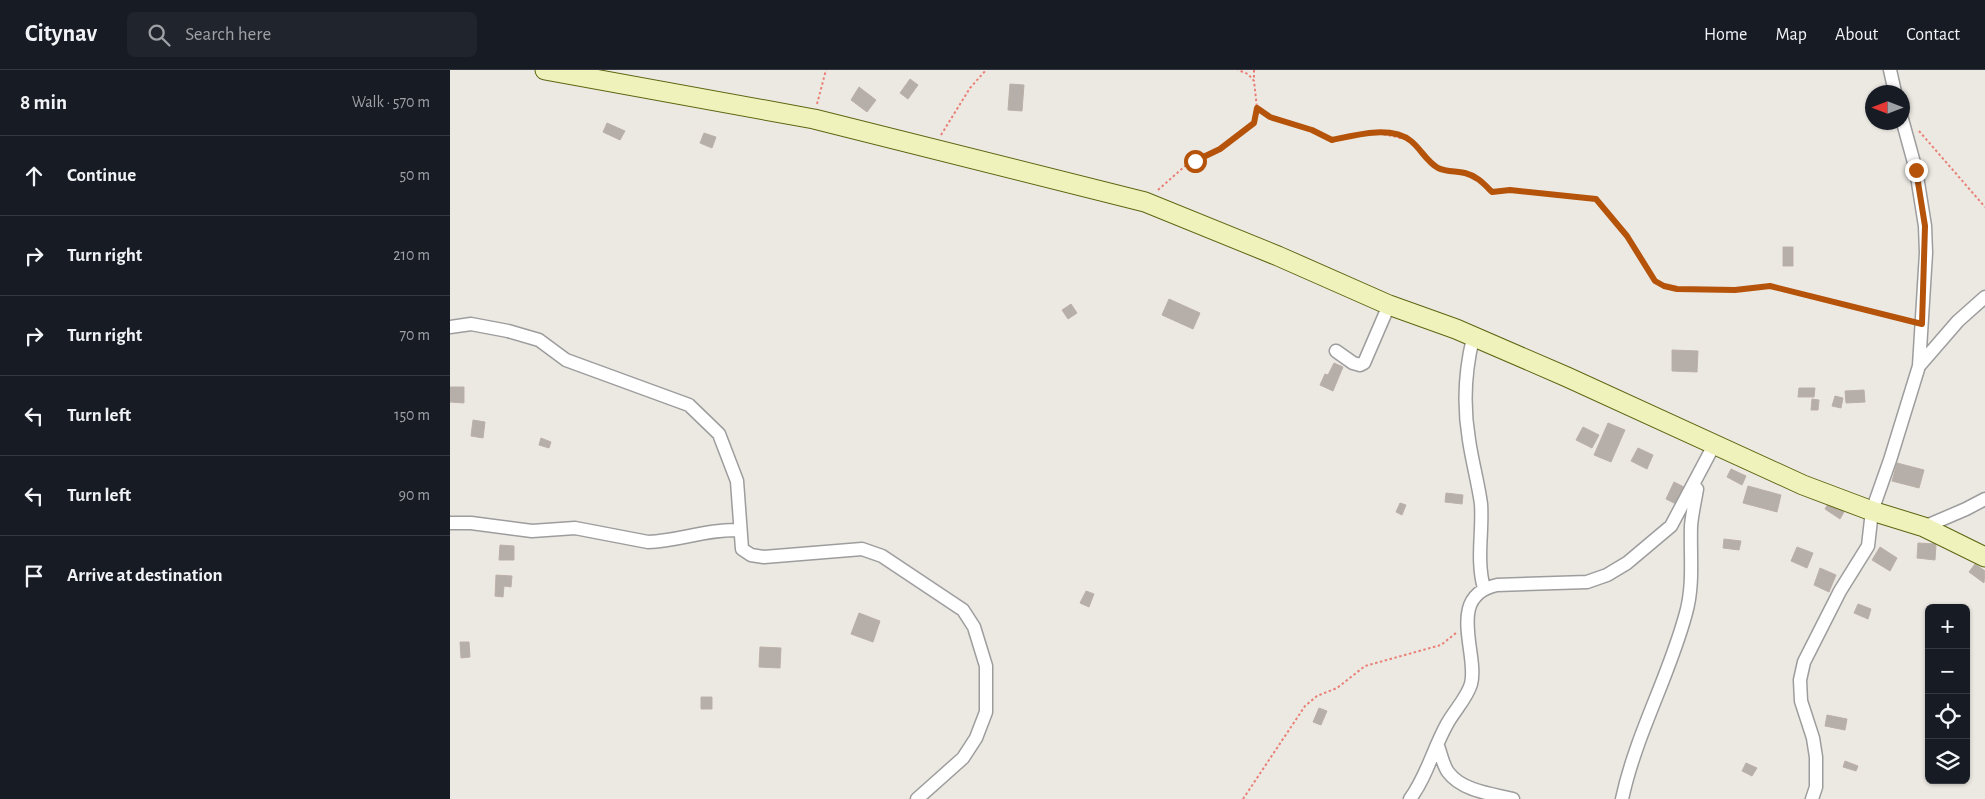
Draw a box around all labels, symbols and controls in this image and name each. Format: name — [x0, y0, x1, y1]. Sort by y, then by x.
search box — [127, 12, 477, 57]
icon: search — [145, 21, 173, 49]
text: Citynav — [25, 22, 97, 46]
text: Search here — [185, 25, 271, 44]
text: Home — [1704, 26, 1747, 44]
text: Map — [1775, 26, 1807, 44]
text: About — [1835, 26, 1878, 44]
text: Contact — [1906, 26, 1960, 44]
north arrow — [1865, 85, 1910, 130]
text: 8 min — [20, 92, 67, 113]
text: Walk · 570 m — [352, 94, 430, 110]
route start — [1184, 150, 1207, 173]
route end — [1905, 159, 1928, 182]
icon: ahead — [20, 162, 48, 190]
text: Continue — [67, 166, 136, 185]
text: 50 m — [399, 167, 430, 183]
icon: right — [20, 242, 48, 270]
text: Turn right — [67, 246, 142, 265]
text: 210 m — [393, 247, 430, 263]
icon: right — [20, 322, 48, 350]
text: Turn right — [67, 326, 142, 345]
text: 70 m — [399, 327, 430, 343]
icon: left — [20, 402, 48, 430]
text: Turn left — [67, 406, 131, 425]
text: 150 m — [394, 407, 430, 423]
icon: left — [20, 482, 48, 510]
text: Turn left — [67, 486, 131, 505]
text: 90 m — [399, 487, 430, 503]
icon: arrive — [20, 562, 48, 590]
text: Arrive at destination — [67, 566, 223, 585]
map controls — [1925, 604, 1970, 784]
button: + — [1925, 604, 1970, 649]
button: − — [1925, 649, 1970, 694]
button: locate — [1925, 694, 1970, 739]
button: layers — [1925, 739, 1970, 784]

